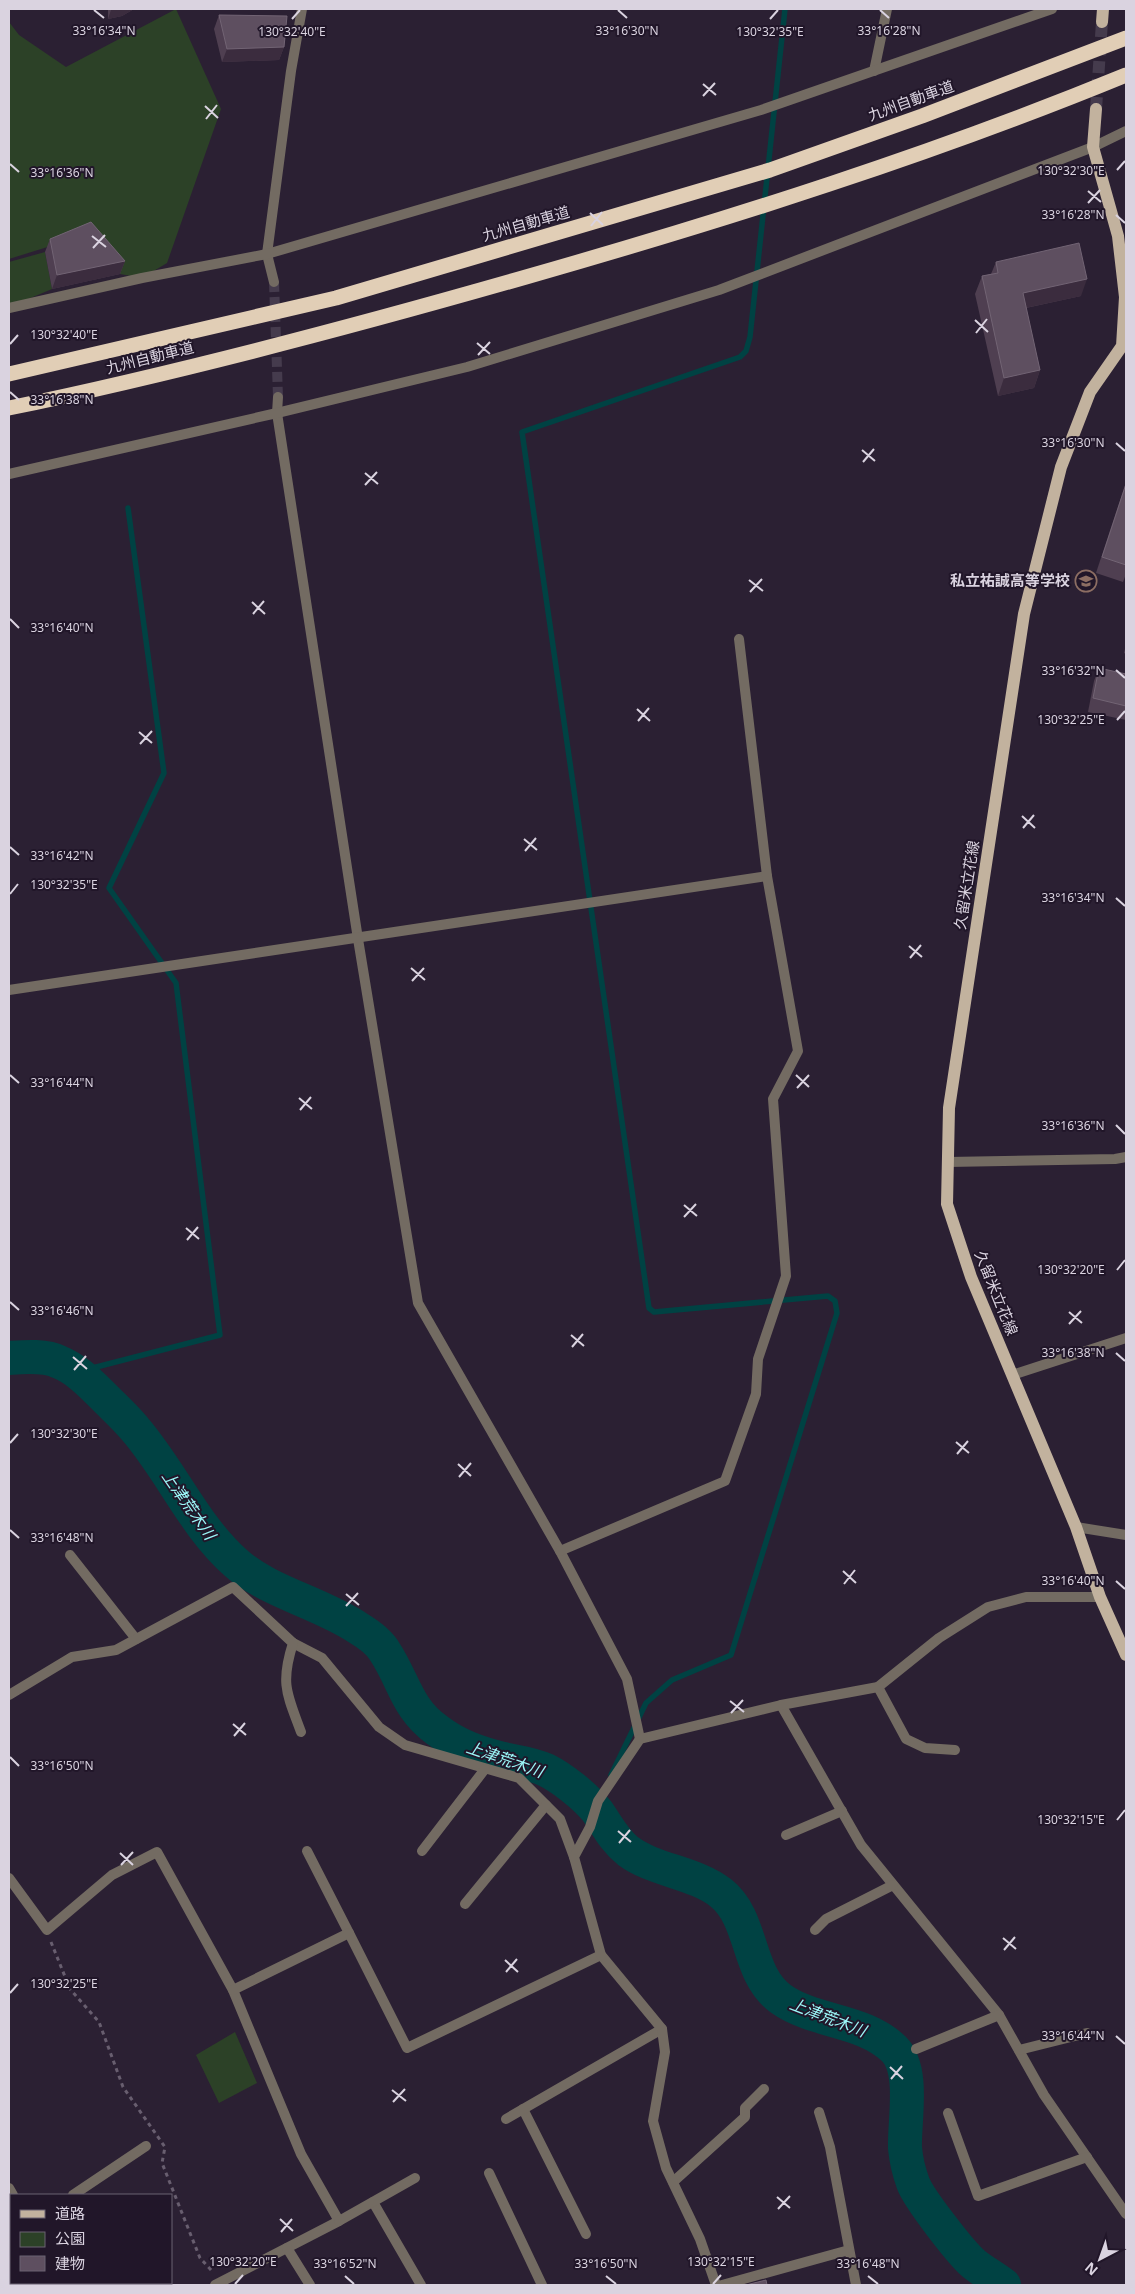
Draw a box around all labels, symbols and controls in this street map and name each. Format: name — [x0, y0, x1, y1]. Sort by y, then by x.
text: 33°16'34"N — [72, 22, 136, 39]
text: 33°16'30"N — [595, 22, 659, 39]
text: 33°16'28"N — [857, 22, 921, 39]
text: 130°32'40"E — [258, 23, 326, 40]
text: 130°32'35"E — [736, 23, 804, 40]
street label: 九州自動車道 — [865, 75, 956, 125]
text: 130°32'30"E — [1037, 162, 1105, 179]
text: 33°16'36"N — [30, 164, 94, 181]
street label: 九州自動車道 — [480, 201, 572, 245]
text: 33°16'28"N — [1041, 206, 1105, 223]
text: 130°32'40"E — [30, 326, 98, 343]
street label: 九州自動車道 — [104, 336, 196, 378]
text: 33°16'38"N — [30, 391, 94, 408]
text: 33°16'30"N — [1041, 434, 1105, 451]
school or university icon: 私立祐誠高等学校 — [1074, 569, 1098, 593]
place label: 私立祐誠高等学校 — [950, 570, 1070, 590]
text: 33°16'40"N — [30, 619, 94, 636]
text: 33°16'32"N — [1041, 662, 1105, 679]
text: 130°32'25"E — [1037, 711, 1105, 728]
street label: 久留米立花線 — [949, 839, 983, 931]
text: 33°16'42"N — [30, 847, 94, 864]
text: 130°32'35"E — [30, 876, 98, 893]
text: 33°16'34"N — [1041, 889, 1105, 906]
text: 33°16'44"N — [30, 1074, 94, 1091]
text: 33°16'36"N — [1041, 1117, 1105, 1134]
street label: 久留米立花線 — [971, 1247, 1023, 1338]
text: 130°32'20"E — [1037, 1261, 1105, 1278]
text: 33°16'46"N — [30, 1302, 94, 1319]
text: 33°16'38"N — [1041, 1344, 1105, 1361]
text: 130°32'30"E — [30, 1425, 98, 1442]
water label: 上津荒木川 — [157, 1466, 222, 1546]
text: 33°16'48"N — [30, 1529, 94, 1546]
text: 33°16'40"N — [1041, 1572, 1105, 1589]
water label: 上津荒木川 — [464, 1736, 548, 1783]
text: 33°16'50"N — [30, 1757, 94, 1774]
text: 130°32'15"E — [1037, 1811, 1105, 1828]
text: 130°32'25"E — [30, 1975, 98, 1992]
water label: 上津荒木川 — [787, 1992, 871, 2042]
text: 33°16'44"N — [1041, 2027, 1105, 2044]
legend — [10, 2194, 172, 2284]
text: 道路 — [55, 2203, 85, 2223]
text: 公園 — [55, 2228, 85, 2248]
north arrow — [1075, 2234, 1125, 2284]
text: 建物 — [55, 2253, 85, 2273]
text: 130°32'20"E — [209, 2253, 277, 2270]
text: 130°32'15"E — [687, 2253, 755, 2270]
text: 33°16'52"N — [313, 2255, 377, 2272]
text: 33°16'50"N — [574, 2255, 638, 2272]
text: 33°16'48"N — [836, 2255, 900, 2272]
text: N — [1081, 2258, 1102, 2280]

